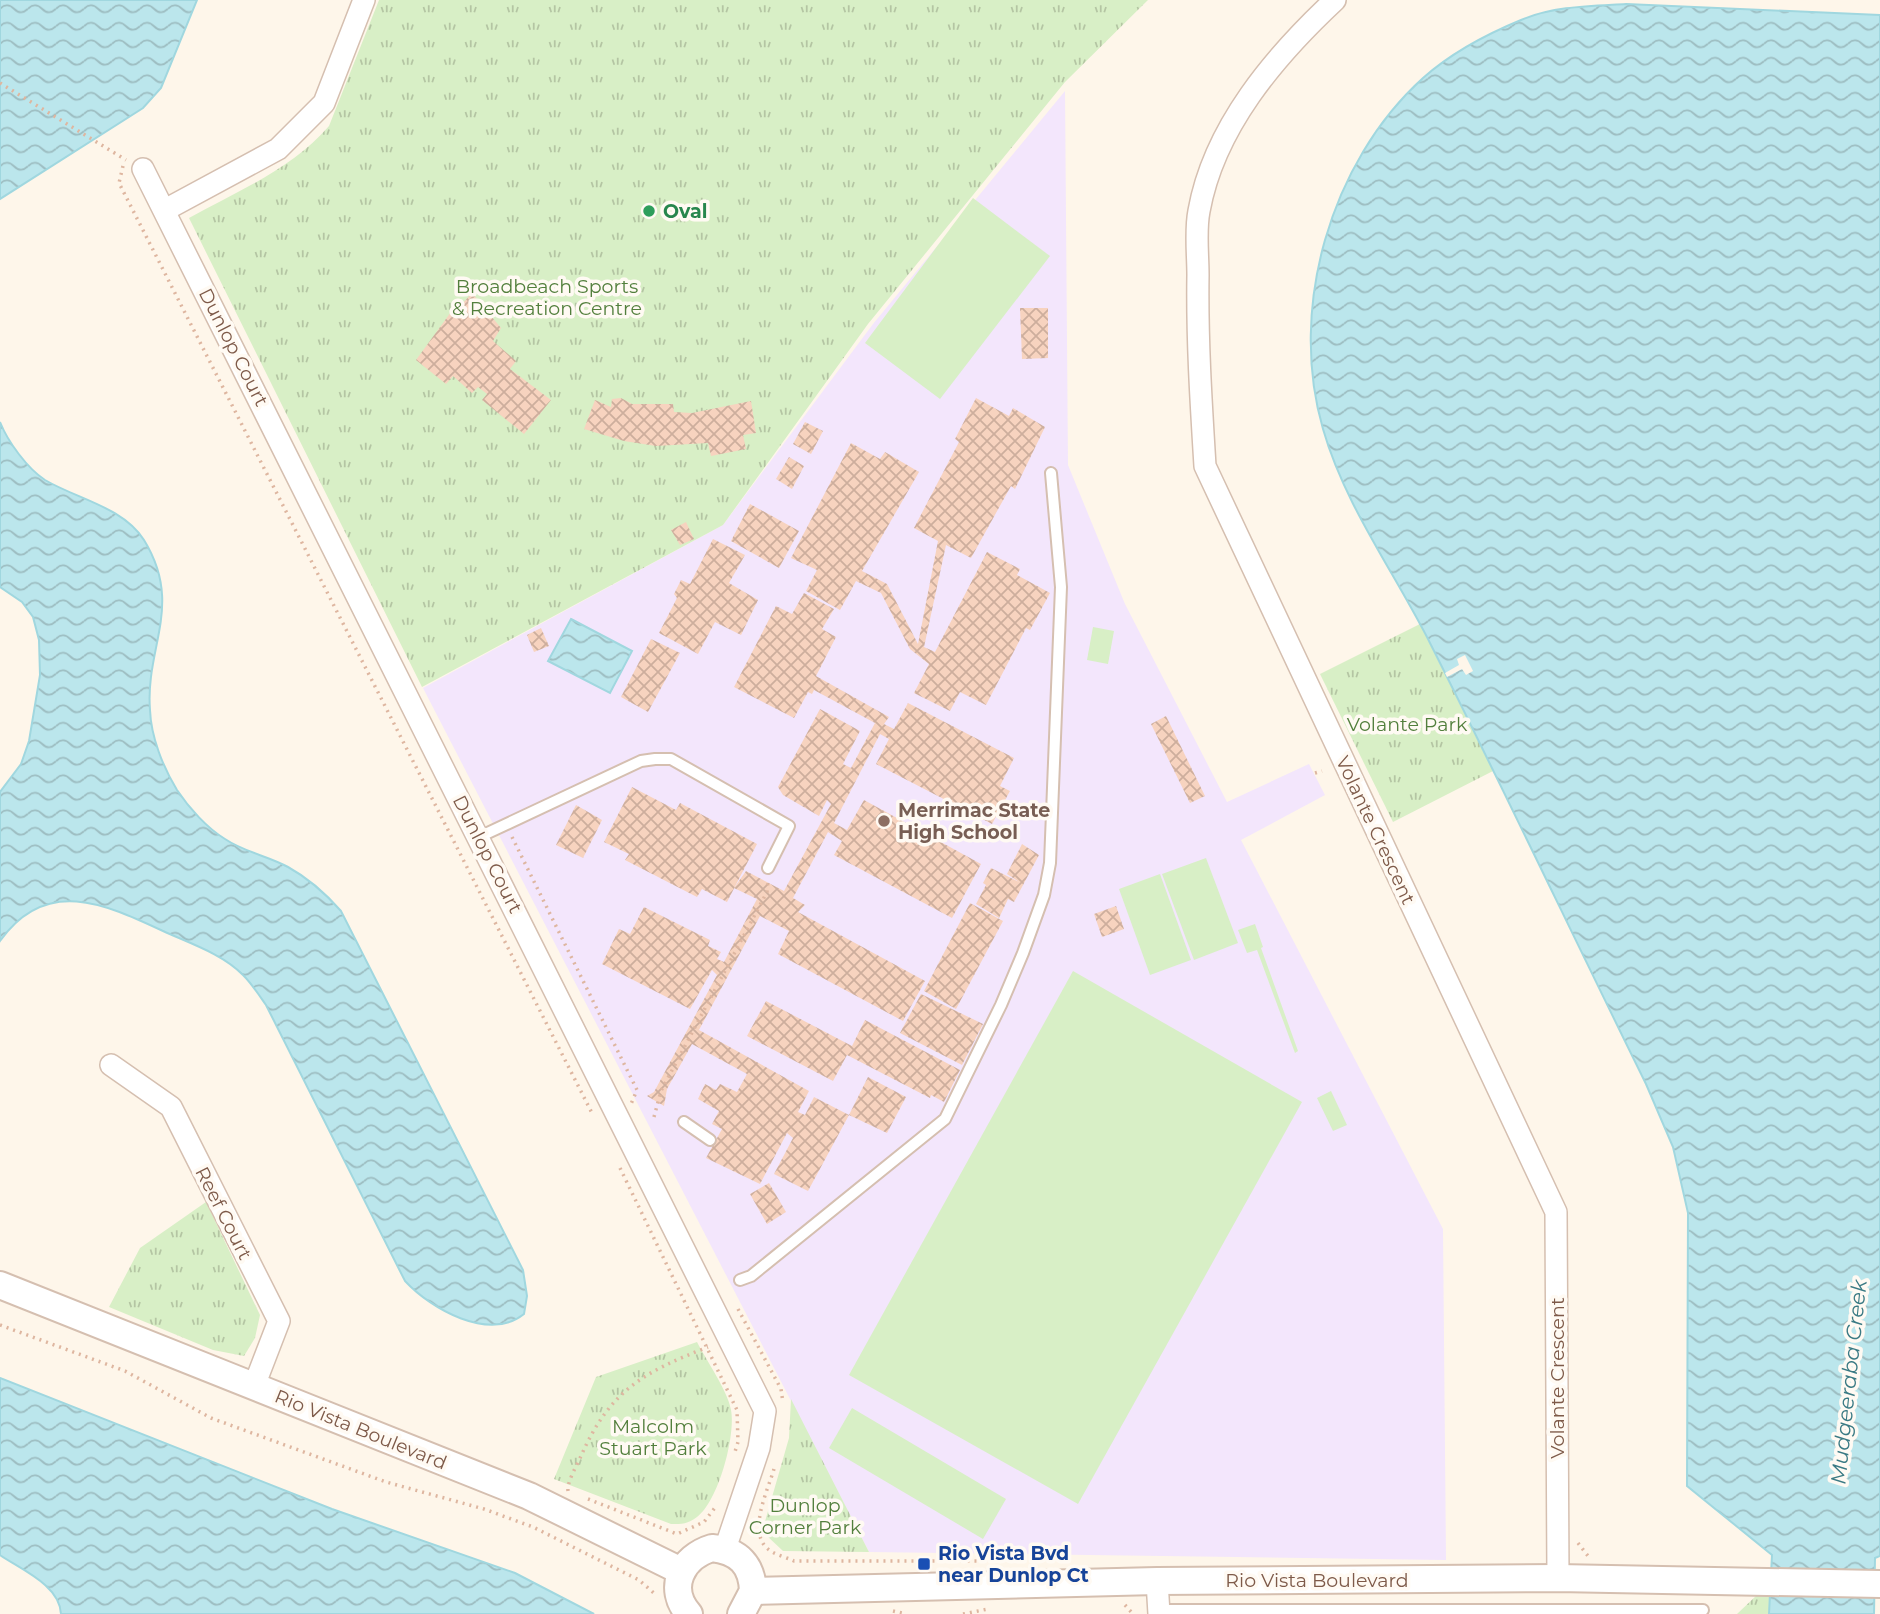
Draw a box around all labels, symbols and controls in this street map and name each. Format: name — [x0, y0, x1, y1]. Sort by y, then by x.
place label: Oval — [663, 200, 707, 223]
marker: Oval — [641, 203, 657, 219]
park label: Broadbeach Sports & Recreation Centre — [452, 275, 642, 320]
street label: Dunlop Court — [194, 284, 273, 410]
park label: Volante Park — [1347, 713, 1468, 736]
street label: Volante Crescent — [1331, 752, 1420, 908]
street label: Dunlop Court — [448, 791, 527, 917]
place label: Merrimac State High School — [898, 799, 1050, 844]
marker: Merrimac State High School — [876, 813, 892, 829]
street label: Reef Court — [190, 1163, 257, 1264]
water label: Mudgeeraba Creek — [1825, 1277, 1872, 1486]
street label: Volante Crescent — [1546, 1297, 1569, 1459]
street label: Rio Vista Boulevard — [271, 1384, 450, 1474]
park label: Malcolm Stuart Park — [599, 1415, 707, 1460]
park label: Dunlop Corner Park — [749, 1494, 862, 1539]
place label: Rio Vista Bvd near Dunlop Ct — [938, 1542, 1089, 1587]
marker: Rio Vista Bvd near Dunlop Ct — [916, 1556, 932, 1572]
street label: Rio Vista Boulevard — [1225, 1569, 1409, 1592]

